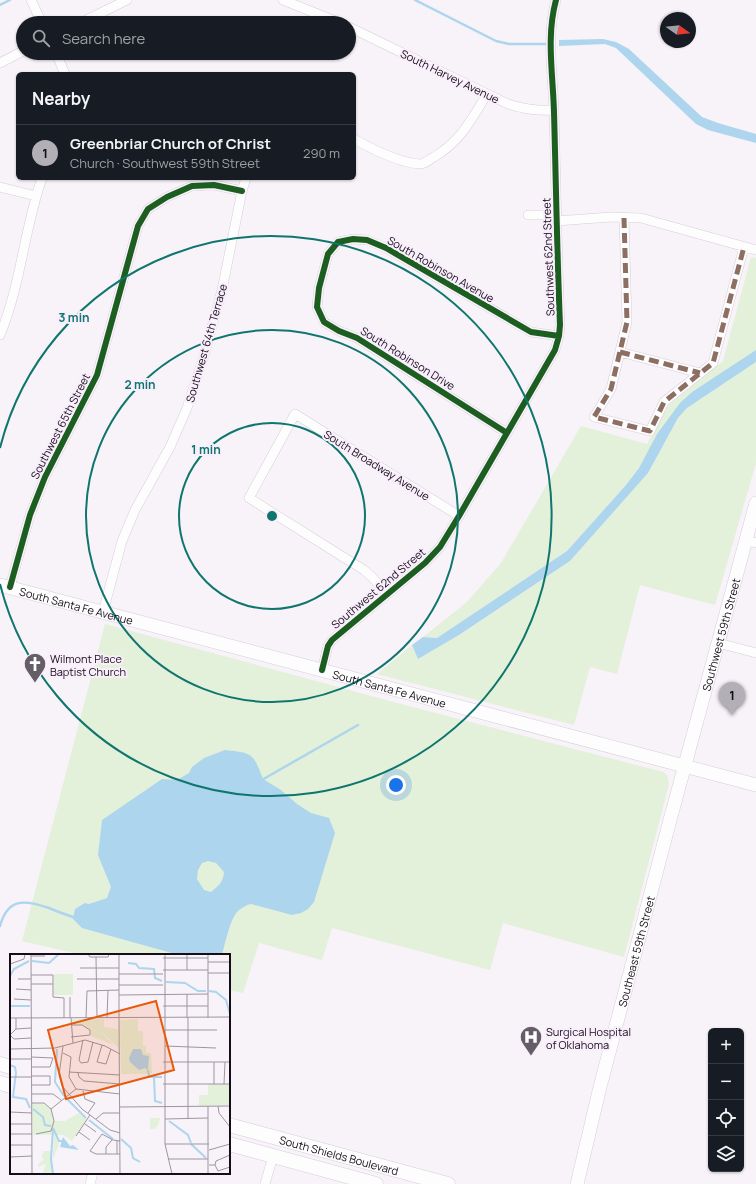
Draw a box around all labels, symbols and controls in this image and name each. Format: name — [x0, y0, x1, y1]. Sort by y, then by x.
north arrow — [660, 12, 696, 48]
search box — [16, 16, 356, 60]
icon: search — [30, 27, 52, 49]
text: Search here — [62, 28, 145, 49]
street label: South Harvey Avenue — [398, 46, 502, 107]
text: Nearby — [32, 87, 90, 110]
text: Greenbriar Church of Christ — [70, 133, 271, 154]
text: 1 — [42, 144, 48, 162]
text: 290 m — [303, 144, 340, 162]
text: Church · Southwest 59th Street — [70, 154, 260, 172]
street label: Southwest 62nd Street — [538, 198, 558, 316]
street label: South Robinson Avenue — [385, 232, 498, 306]
street label: Southwest 64th Terrace — [182, 281, 230, 404]
text: 3 min — [58, 309, 90, 326]
street label: South Robinson Drive — [358, 323, 459, 393]
street label: Southwest 65th Street — [27, 371, 93, 481]
text: 2 min — [124, 376, 156, 393]
street label: South Broadway Avenue — [321, 426, 433, 504]
text: 1 min — [191, 441, 221, 458]
centre of rings — [265, 509, 279, 523]
street label: Southwest 62nd Street — [328, 544, 428, 632]
street label: Southwest 59th Street — [698, 576, 743, 693]
street label: South Santa Fe Avenue — [18, 583, 135, 628]
church icon: Wilmont Place Baptist Church — [22, 651, 48, 684]
place label: Wilmont Place Baptist Church — [50, 651, 126, 679]
street label: South Santa Fe Avenue — [331, 666, 449, 710]
pin: 1 — [719, 682, 745, 715]
your location — [386, 775, 406, 795]
street label: Southeast 59th Street — [614, 894, 657, 1008]
inset map — [10, 954, 230, 1174]
hospital icon: Surgical Hospital of Oklahoma — [518, 1024, 544, 1057]
place label: Surgical Hospital of Oklahoma — [546, 1024, 631, 1052]
map controls — [708, 1028, 744, 1172]
button: + — [708, 1028, 744, 1064]
button: − — [708, 1064, 744, 1100]
button: locate — [708, 1100, 744, 1136]
street label: South Shields Boulevard — [278, 1131, 400, 1178]
button: layers — [708, 1136, 744, 1172]

